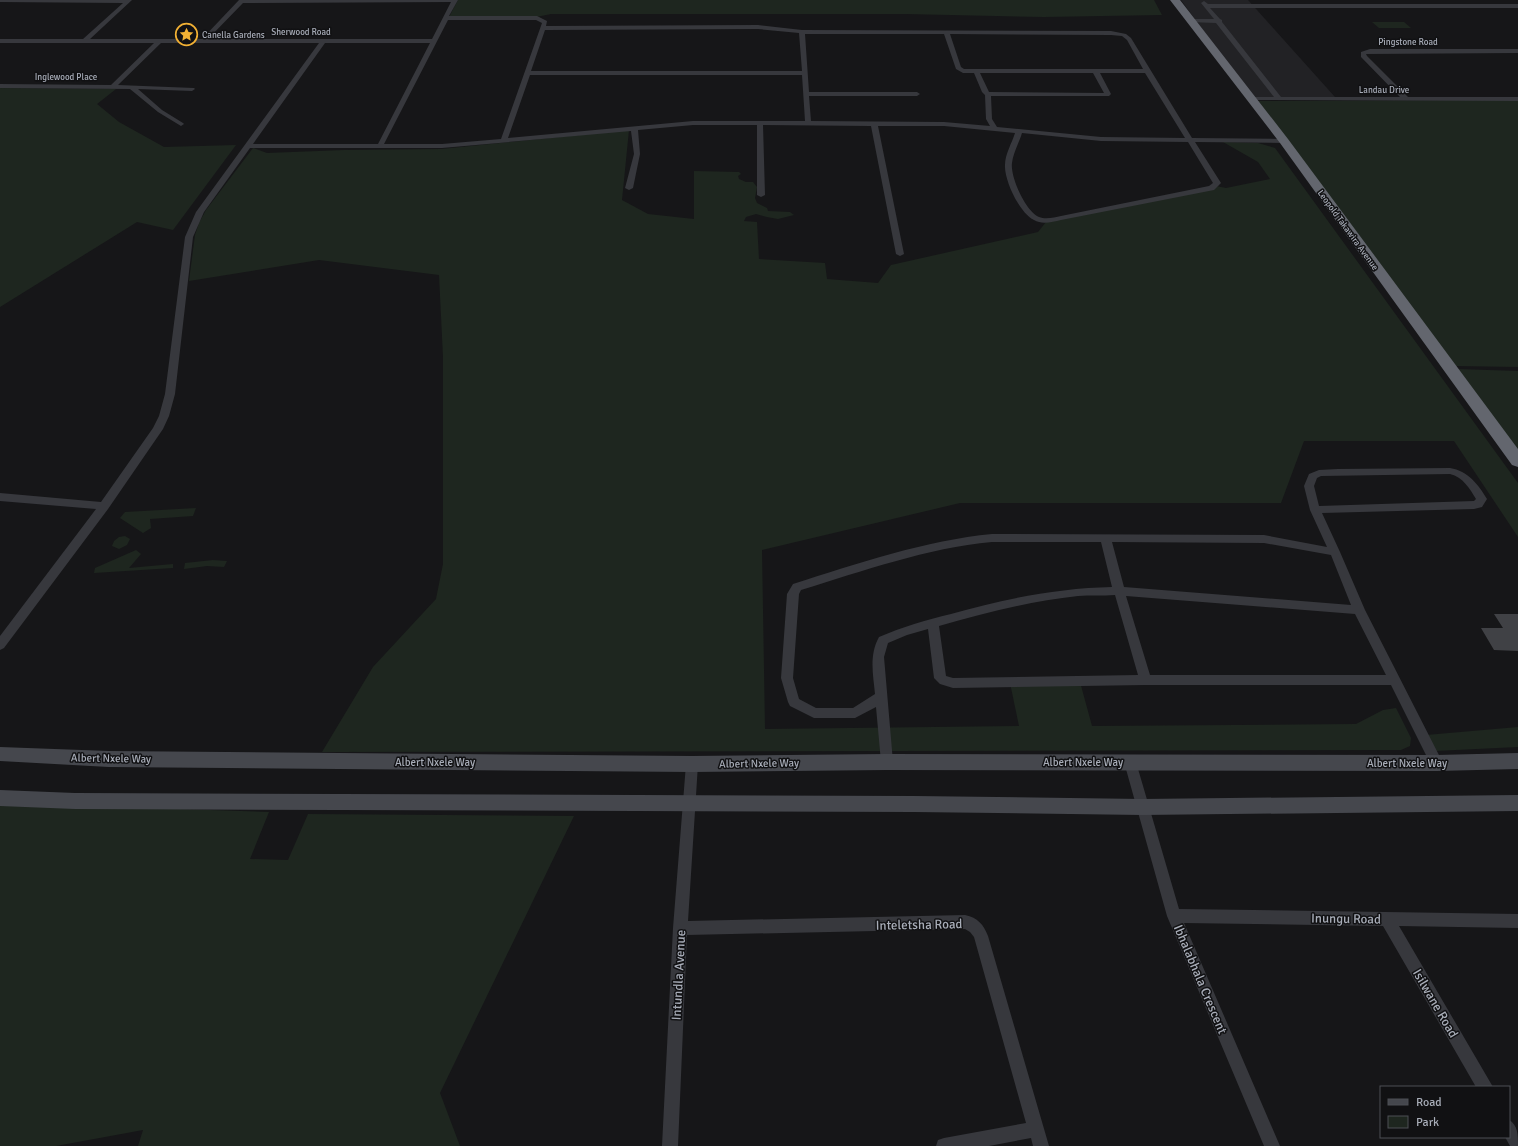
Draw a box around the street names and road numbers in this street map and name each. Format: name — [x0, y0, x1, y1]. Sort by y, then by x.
street label: Sherwood Road — [271, 27, 331, 38]
street label: Pingstone Road — [1378, 37, 1438, 48]
street label: Inglewood Place — [35, 72, 98, 83]
street label: Landau Drive — [1359, 85, 1410, 96]
street label: Leopold Takawira Avenue — [1315, 188, 1381, 273]
street label: Albert Nxele Way — [71, 751, 152, 766]
street label: Albert Nxele Way — [395, 756, 476, 769]
street label: Albert Nxele Way — [719, 756, 800, 771]
street label: Albert Nxele Way — [1043, 756, 1124, 769]
street label: Albert Nxele Way — [1367, 757, 1448, 770]
street label: Inungu Road — [1311, 910, 1381, 928]
street label: Inteletsha Road — [876, 916, 963, 934]
street label: Ibhalabhala Crescent — [1170, 922, 1231, 1037]
street label: Intundla Avenue — [669, 929, 689, 1021]
street label: Isilwane Road — [1409, 966, 1461, 1041]

